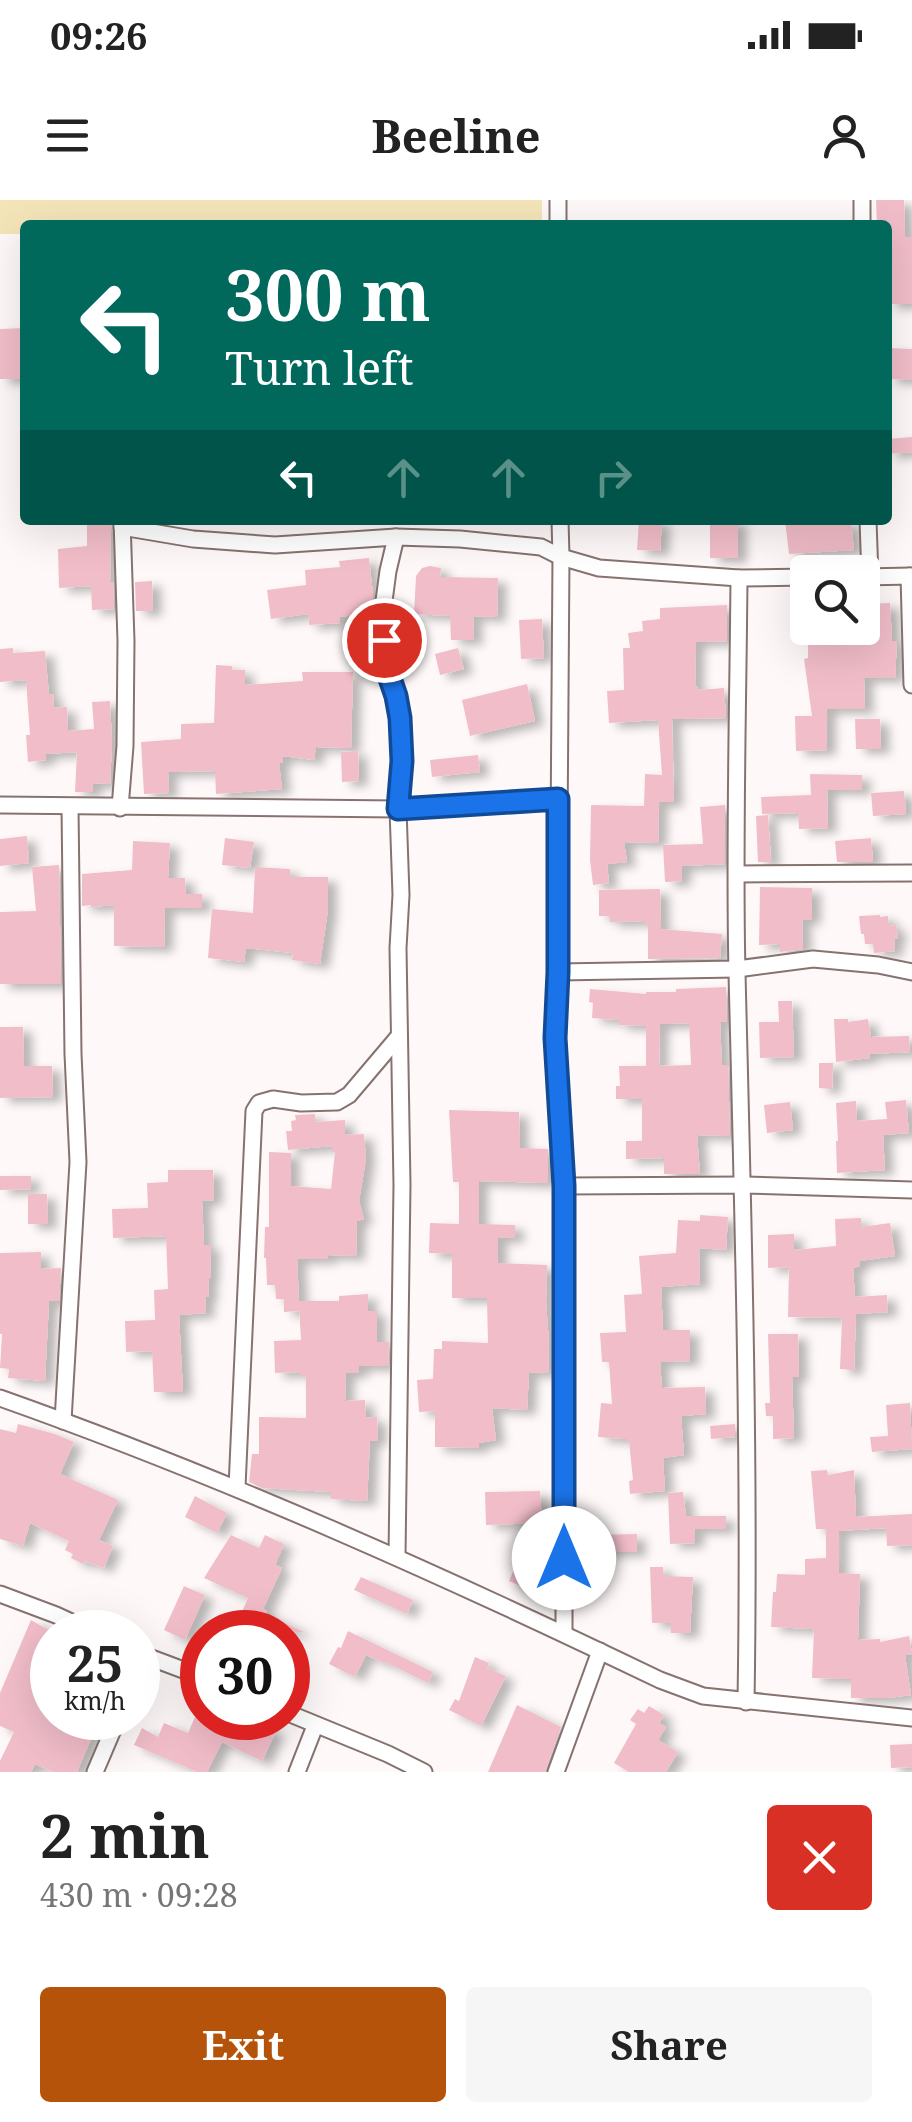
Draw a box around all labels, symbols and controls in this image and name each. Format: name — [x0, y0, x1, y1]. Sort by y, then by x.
text: 09:26 — [50, 9, 147, 61]
text: Beeline — [371, 105, 541, 166]
icon: menu — [40, 108, 95, 163]
icon: person — [817, 108, 872, 163]
text: 300 m — [225, 246, 431, 342]
icon: left — [60, 260, 190, 390]
text: Turn left — [225, 337, 414, 398]
icon: left — [271, 450, 326, 505]
icon: ahead — [376, 450, 431, 505]
icon: ahead — [481, 450, 536, 505]
icon: right — [586, 450, 641, 505]
map controls — [790, 555, 880, 645]
button: search — [790, 555, 880, 645]
pin — [342, 598, 427, 683]
icon: arrive — [357, 613, 412, 668]
position arrow — [512, 1506, 616, 1610]
speed limit sign: 30 — [180, 1610, 310, 1740]
text: 25 — [67, 1629, 123, 1697]
text: km/h — [64, 1683, 126, 1717]
text: 2 min — [40, 1794, 210, 1876]
button: close — [767, 1805, 872, 1910]
text: 430 m · 09:28 — [40, 1873, 238, 1916]
button: Exit — [40, 1987, 446, 2102]
button: Share — [466, 1987, 872, 2102]

